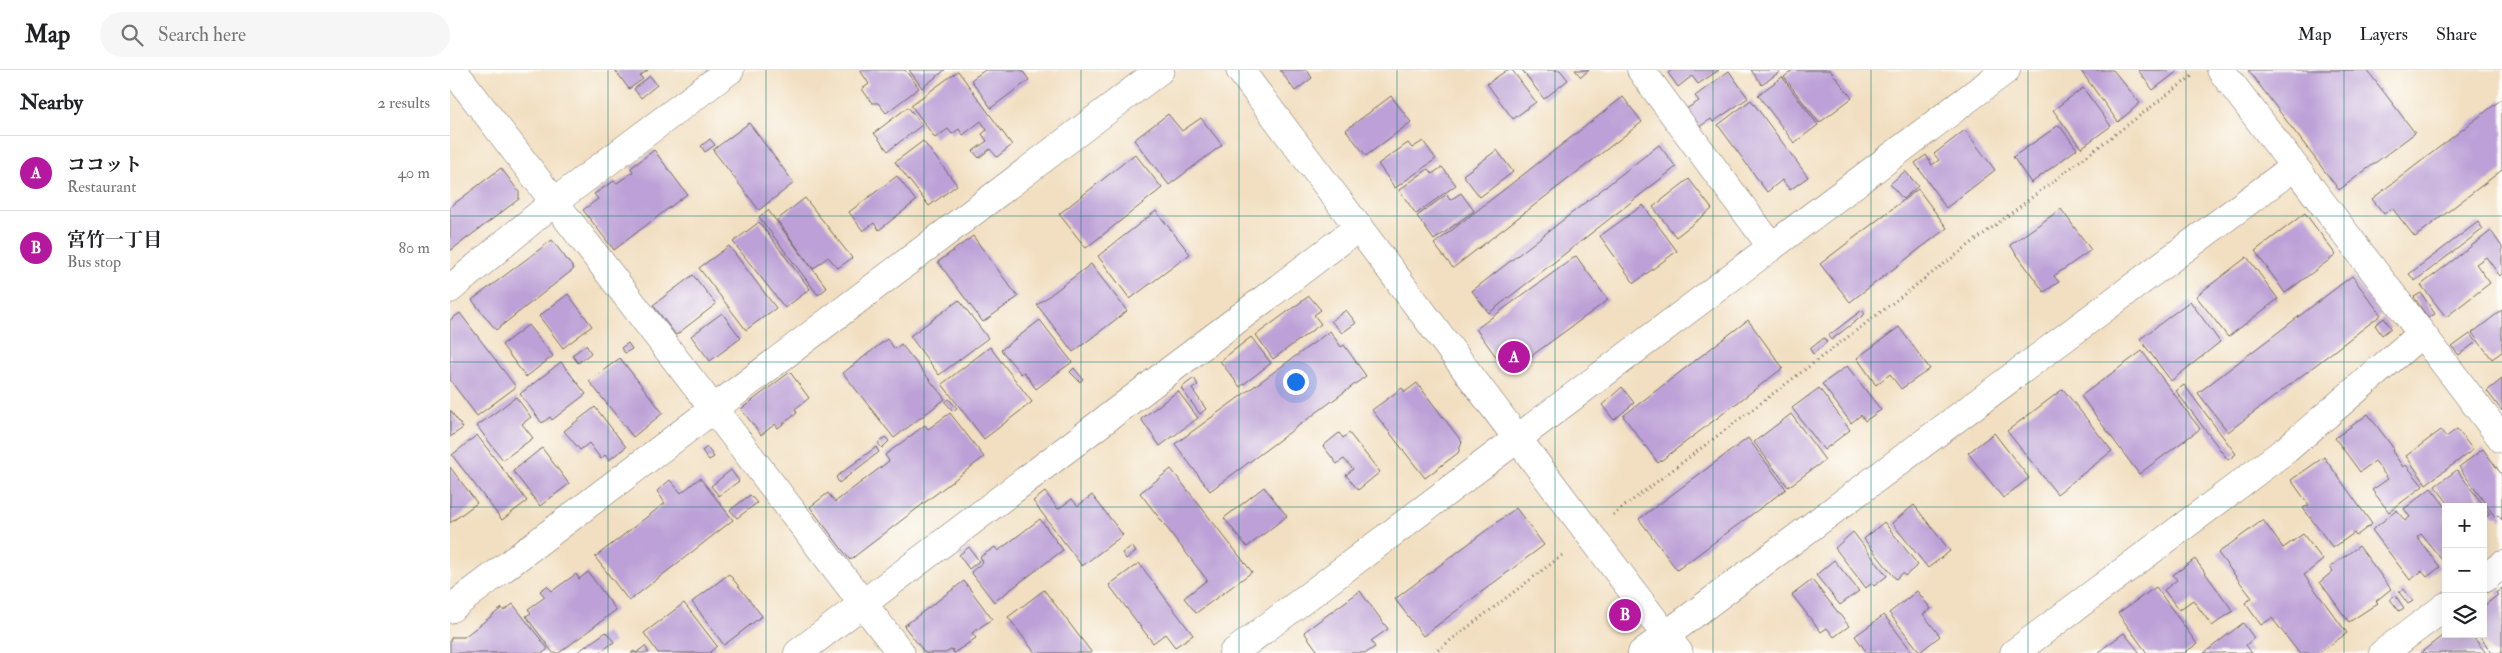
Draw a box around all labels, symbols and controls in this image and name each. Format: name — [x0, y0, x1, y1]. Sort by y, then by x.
search box — [100, 12, 450, 57]
text: Map — [25, 19, 70, 50]
icon: search — [118, 21, 146, 49]
text: Search here — [158, 23, 246, 47]
text: Map — [2298, 23, 2332, 46]
text: Layers — [2360, 23, 2408, 46]
text: Share — [2436, 23, 2477, 46]
text: Nearby — [20, 89, 83, 116]
text: 2 results — [377, 93, 430, 113]
text: ココット — [67, 153, 143, 177]
text: A — [31, 163, 41, 183]
text: 40 m — [397, 163, 430, 183]
text: Restaurant — [67, 177, 136, 197]
text: 宮竹一丁目 — [67, 228, 162, 252]
text: B — [31, 238, 41, 258]
text: 80 m — [399, 238, 430, 258]
text: Bus stop — [67, 252, 121, 272]
pin: A — [1498, 338, 1530, 376]
your location — [1283, 369, 1309, 395]
map controls — [2442, 503, 2487, 638]
button: + — [2442, 503, 2487, 548]
button: − — [2442, 548, 2487, 593]
button: layers — [2442, 593, 2487, 638]
pin: B — [1609, 596, 1641, 634]

